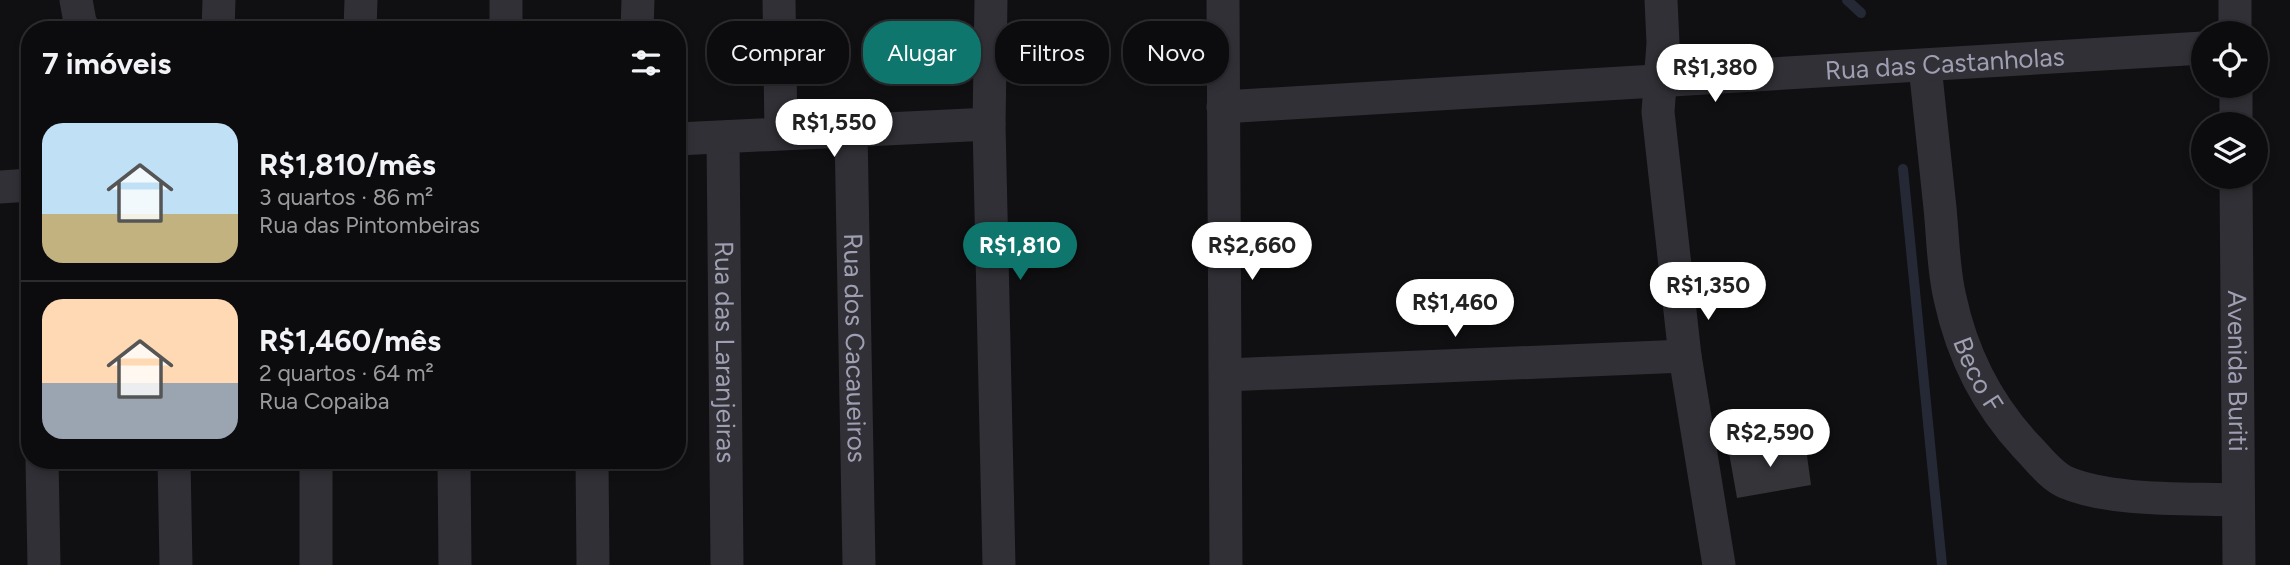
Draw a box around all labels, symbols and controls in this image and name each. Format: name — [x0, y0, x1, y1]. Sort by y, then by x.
chip: Comprar — [707, 21, 849, 84]
chip: Alugar — [863, 21, 981, 84]
chip: Filtros — [995, 21, 1109, 84]
chip: Novo — [1123, 21, 1229, 84]
map controls — [2191, 21, 2268, 189]
button: locate — [2191, 21, 2268, 98]
street label: Rua das Castanholas — [1824, 40, 2065, 87]
icon: filters — [627, 44, 665, 82]
pin: R$1,380 — [1650, 44, 1780, 104]
text: 7 imóveis — [42, 45, 171, 82]
text: R$1,380 — [1673, 53, 1757, 81]
pin: R$1,550 — [769, 100, 899, 159]
text: R$1,550 — [792, 108, 876, 136]
button: layers — [2191, 112, 2268, 189]
text: R$1,810/mês — [259, 146, 436, 183]
icon: home — [98, 151, 182, 235]
text: 3 quartos · 86 m² — [259, 183, 433, 211]
text: Rua das Pintombeiras — [259, 211, 480, 239]
pin: R$1,810 — [955, 222, 1085, 282]
pin: R$2,660 — [1187, 222, 1317, 282]
text: R$1,810 — [979, 231, 1061, 259]
text: R$2,660 — [1208, 231, 1296, 259]
street label: Rua dos Cacaueiros — [837, 233, 873, 463]
street label: Rua das Laranjeiras — [708, 241, 742, 463]
pin: R$1,350 — [1643, 262, 1773, 322]
text: R$1,350 — [1666, 271, 1750, 299]
pin: R$1,460 — [1390, 280, 1520, 339]
text: R$1,460 — [1412, 288, 1498, 316]
street label: Avenida Buriti — [2221, 290, 2254, 452]
text: R$1,460/mês — [259, 322, 441, 359]
icon: home — [98, 327, 182, 411]
street label: Beco F — [1946, 333, 2010, 418]
text: 2 quartos · 64 m² — [259, 359, 434, 387]
text: Rua Copaiba — [259, 387, 389, 415]
pin: R$2,590 — [1705, 410, 1835, 469]
text: R$2,590 — [1726, 418, 1814, 446]

